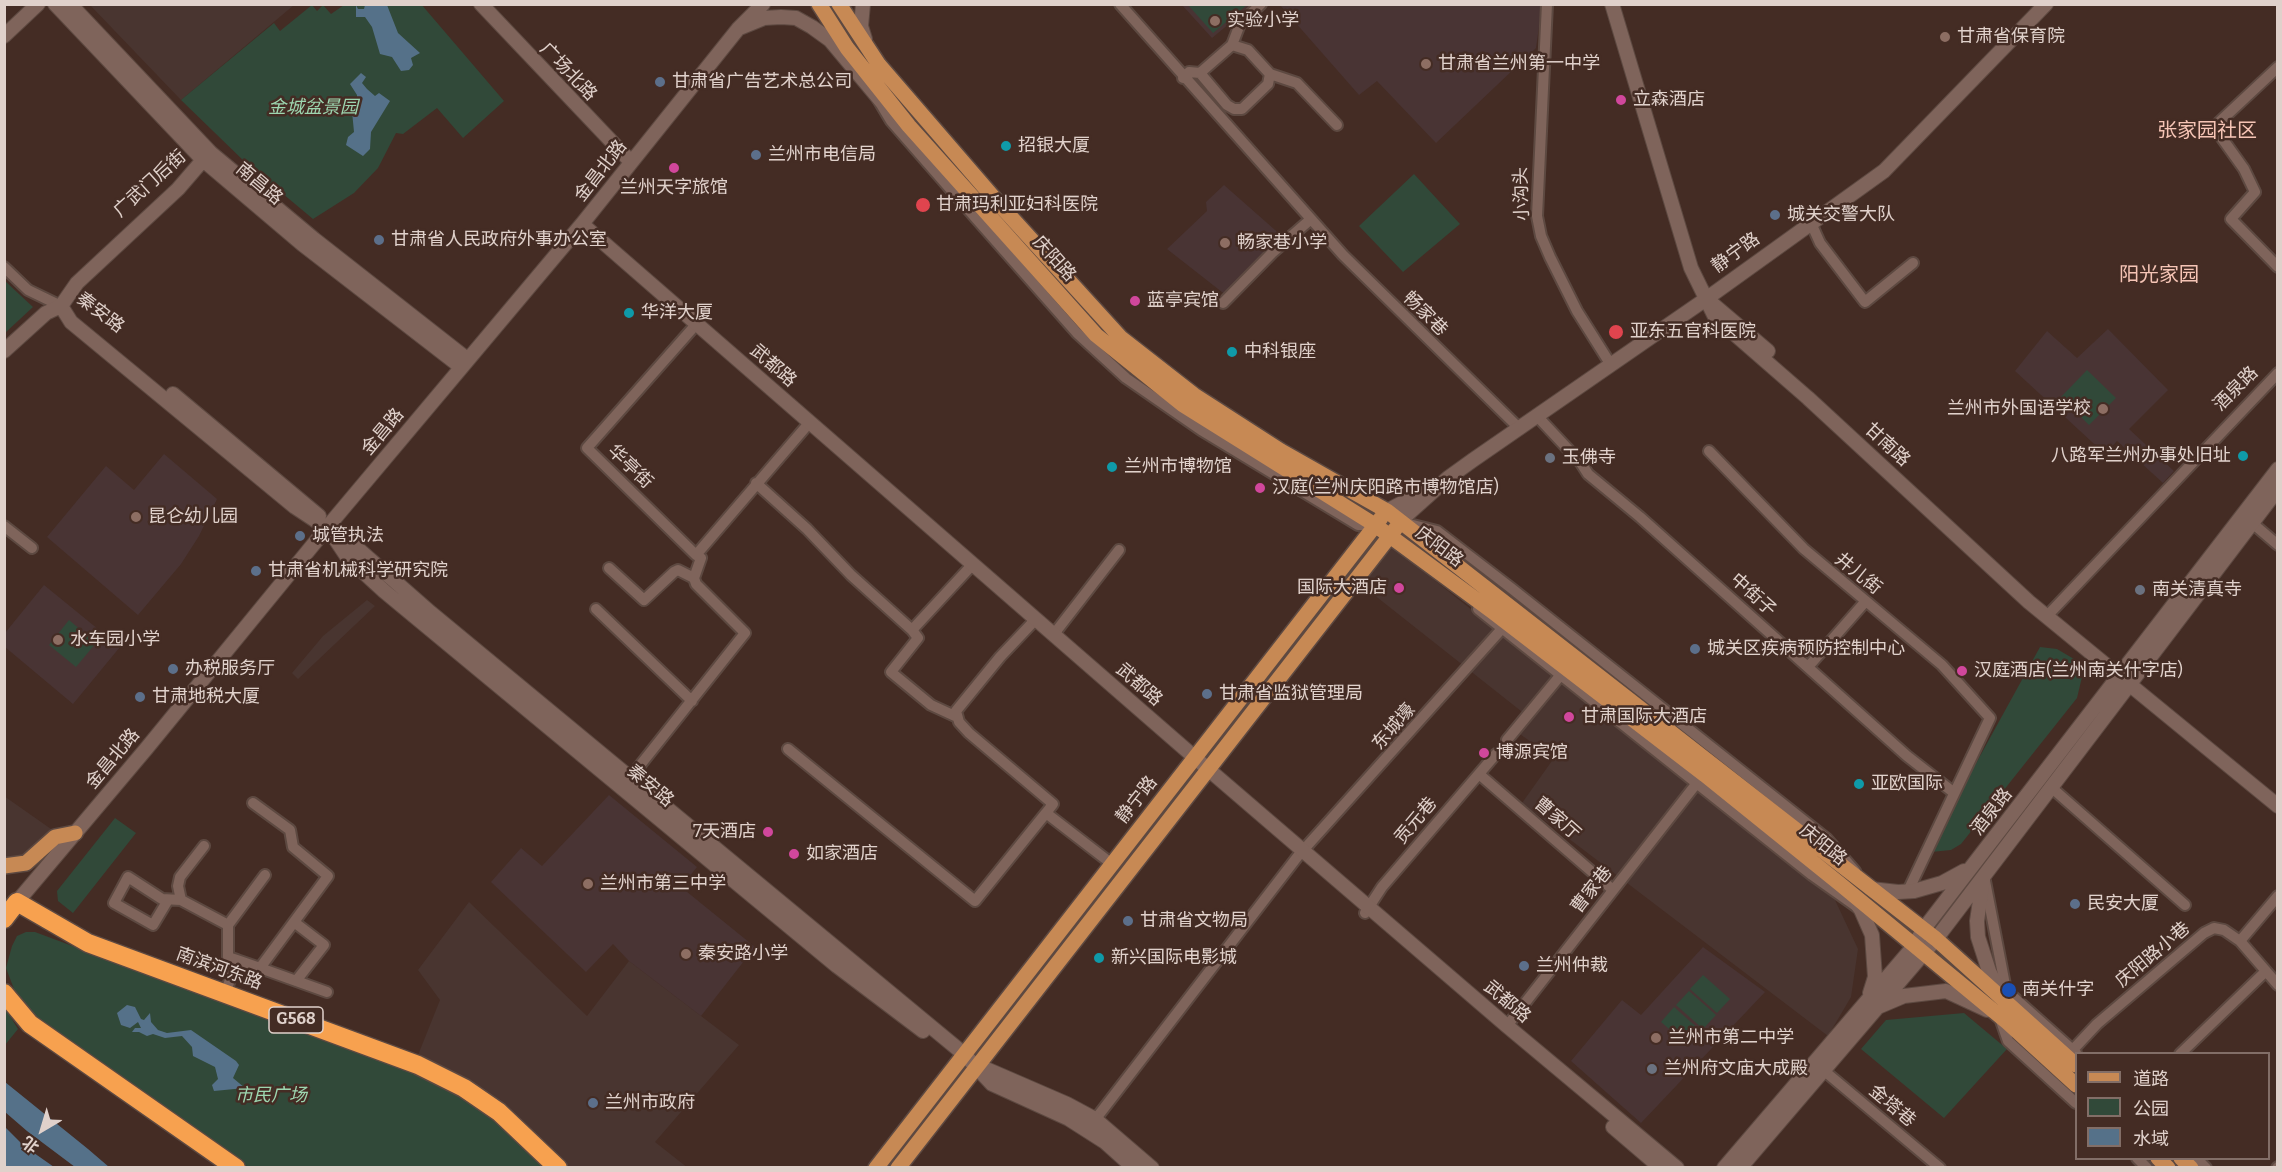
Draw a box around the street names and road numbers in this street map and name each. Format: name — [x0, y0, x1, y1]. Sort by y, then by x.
street label: 广场北路 — [535, 39, 601, 105]
street label: 金昌北路 — [570, 136, 632, 206]
street label: 广武门后街 — [109, 146, 191, 222]
street label: 南昌路 — [231, 158, 287, 210]
street label: 小沟头 — [1510, 167, 1534, 221]
street label: 静宁路 — [1708, 228, 1764, 278]
street label: 庆阳路 — [1028, 232, 1080, 286]
street label: 畅家巷 — [1398, 287, 1452, 341]
street label: 秦安路 — [72, 288, 128, 338]
street label: 武都路 — [746, 340, 800, 392]
street label: 酒泉路 — [2209, 362, 2263, 416]
street label: 金昌路 — [357, 404, 409, 460]
street label: 甘南路 — [1860, 419, 1914, 471]
street label: 华亭街 — [603, 440, 657, 494]
street label: 庆阳路 — [1411, 522, 1467, 572]
street label: 井儿街 — [1830, 549, 1886, 599]
street label: 中街子 — [1726, 569, 1780, 621]
street label: 武都路 — [1112, 659, 1166, 711]
street label: 东城壕 — [1368, 700, 1420, 754]
street label: 金昌北路 — [82, 724, 144, 794]
street label: 秦安路 — [622, 760, 678, 812]
street label: 静宁路 — [1112, 772, 1162, 828]
street label: 酒泉路 — [1967, 784, 2017, 840]
street label: 贡元巷 — [1390, 793, 1442, 849]
street label: 曹家厅 — [1530, 793, 1584, 845]
street label: 庆阳路 — [1795, 820, 1851, 870]
street label: 曹家巷 — [1567, 862, 1617, 918]
street label: 庆阳路小巷 — [2112, 918, 2194, 992]
street label: 南滨河东路 — [173, 943, 265, 995]
street label: 武都路 — [1479, 976, 1535, 1028]
road number: G568 — [269, 1007, 323, 1033]
street label: 金塔巷 — [1864, 1080, 1920, 1132]

